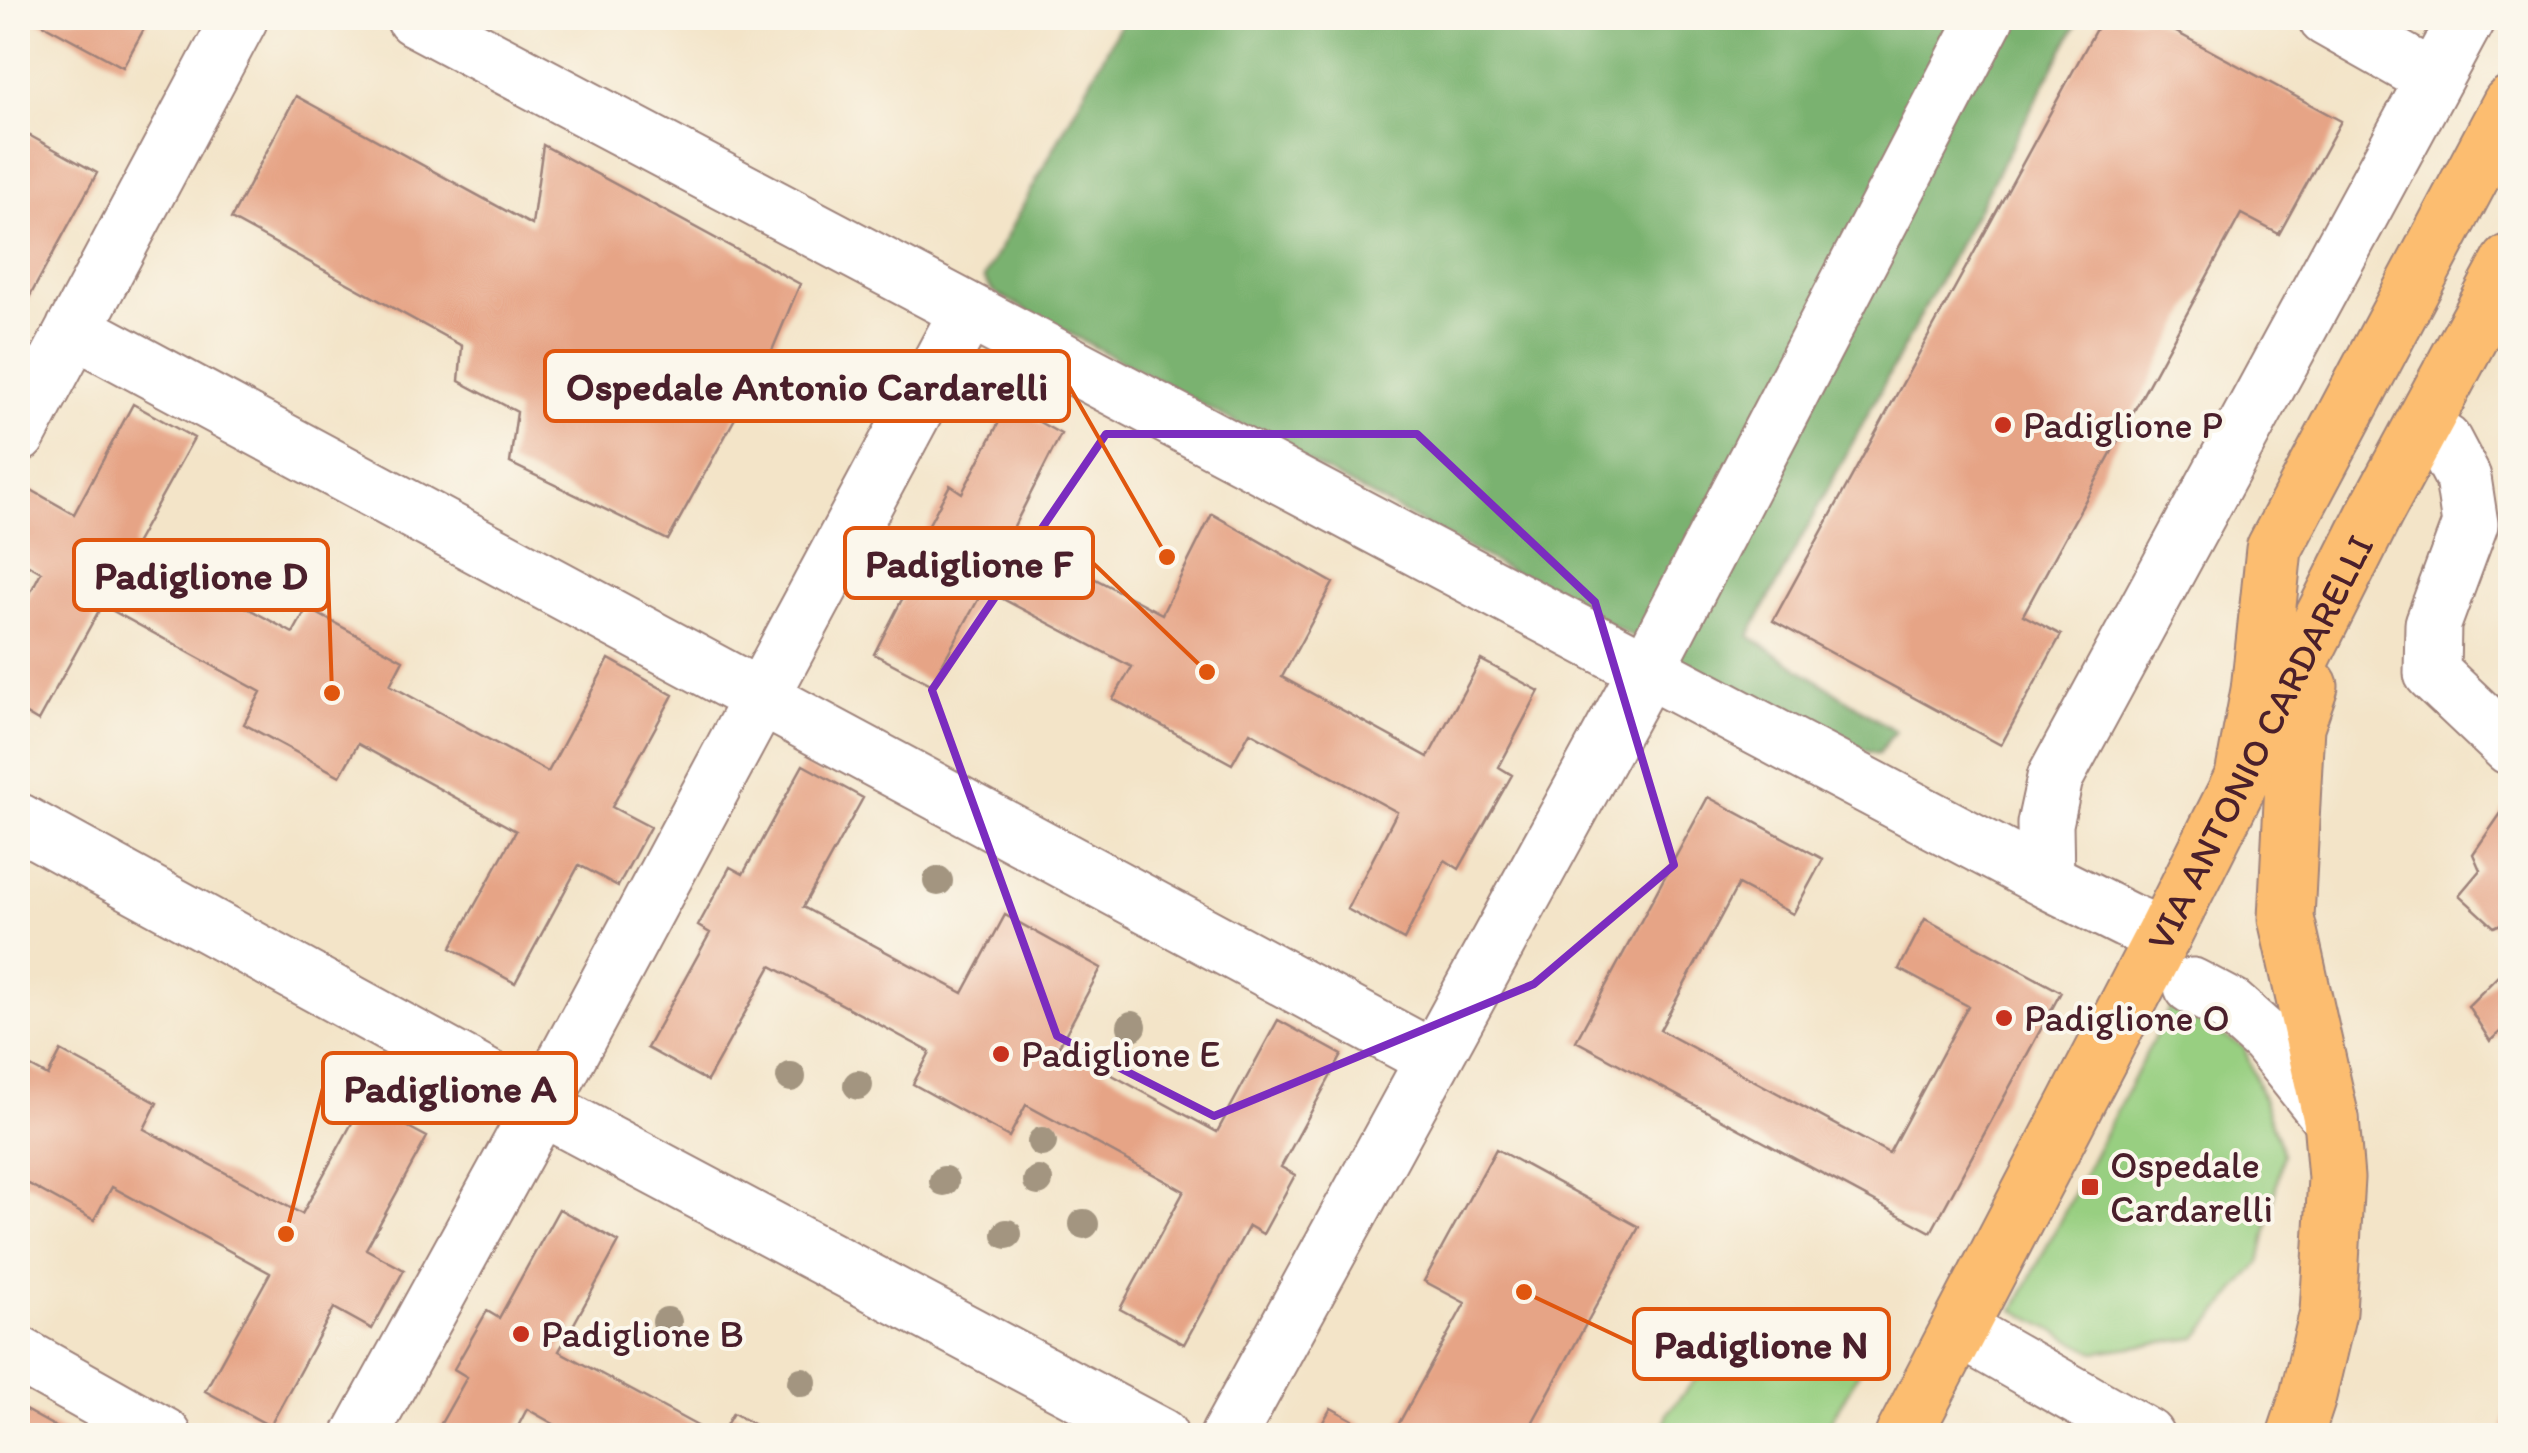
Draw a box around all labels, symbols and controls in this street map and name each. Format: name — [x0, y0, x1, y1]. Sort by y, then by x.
callout: Ospedale Antonio Cardarelli — [545, 351, 1069, 421]
text: Ospedale Antonio Cardarelli — [566, 362, 1048, 410]
place label: Padiglione P — [2023, 402, 2223, 448]
marker: Padiglione P — [1992, 414, 2014, 436]
street label: VIA ANTONIO CARDARELLI — [2137, 527, 2383, 958]
callout: Padiglione F — [845, 528, 1093, 598]
text: Padiglione F — [865, 539, 1074, 587]
callout: Padiglione D — [74, 540, 328, 610]
text: Padiglione D — [94, 551, 308, 599]
place label: Padiglione O — [2024, 995, 2230, 1041]
marker: Padiglione O — [1993, 1007, 2015, 1029]
place label: Padiglione E — [1021, 1031, 1220, 1077]
marker: Padiglione E — [990, 1043, 1012, 1065]
callout: Padiglione A — [323, 1053, 576, 1123]
text: Padiglione A — [343, 1064, 557, 1112]
place label: Ospedale Cardarelli — [2110, 1142, 2273, 1232]
marker: Ospedale Cardarelli — [2079, 1176, 2101, 1198]
callout: Padiglione N — [1634, 1309, 1889, 1379]
place label: Padiglione B — [541, 1311, 744, 1357]
text: Padiglione N — [1654, 1320, 1868, 1368]
marker: Padiglione B — [510, 1323, 532, 1345]

